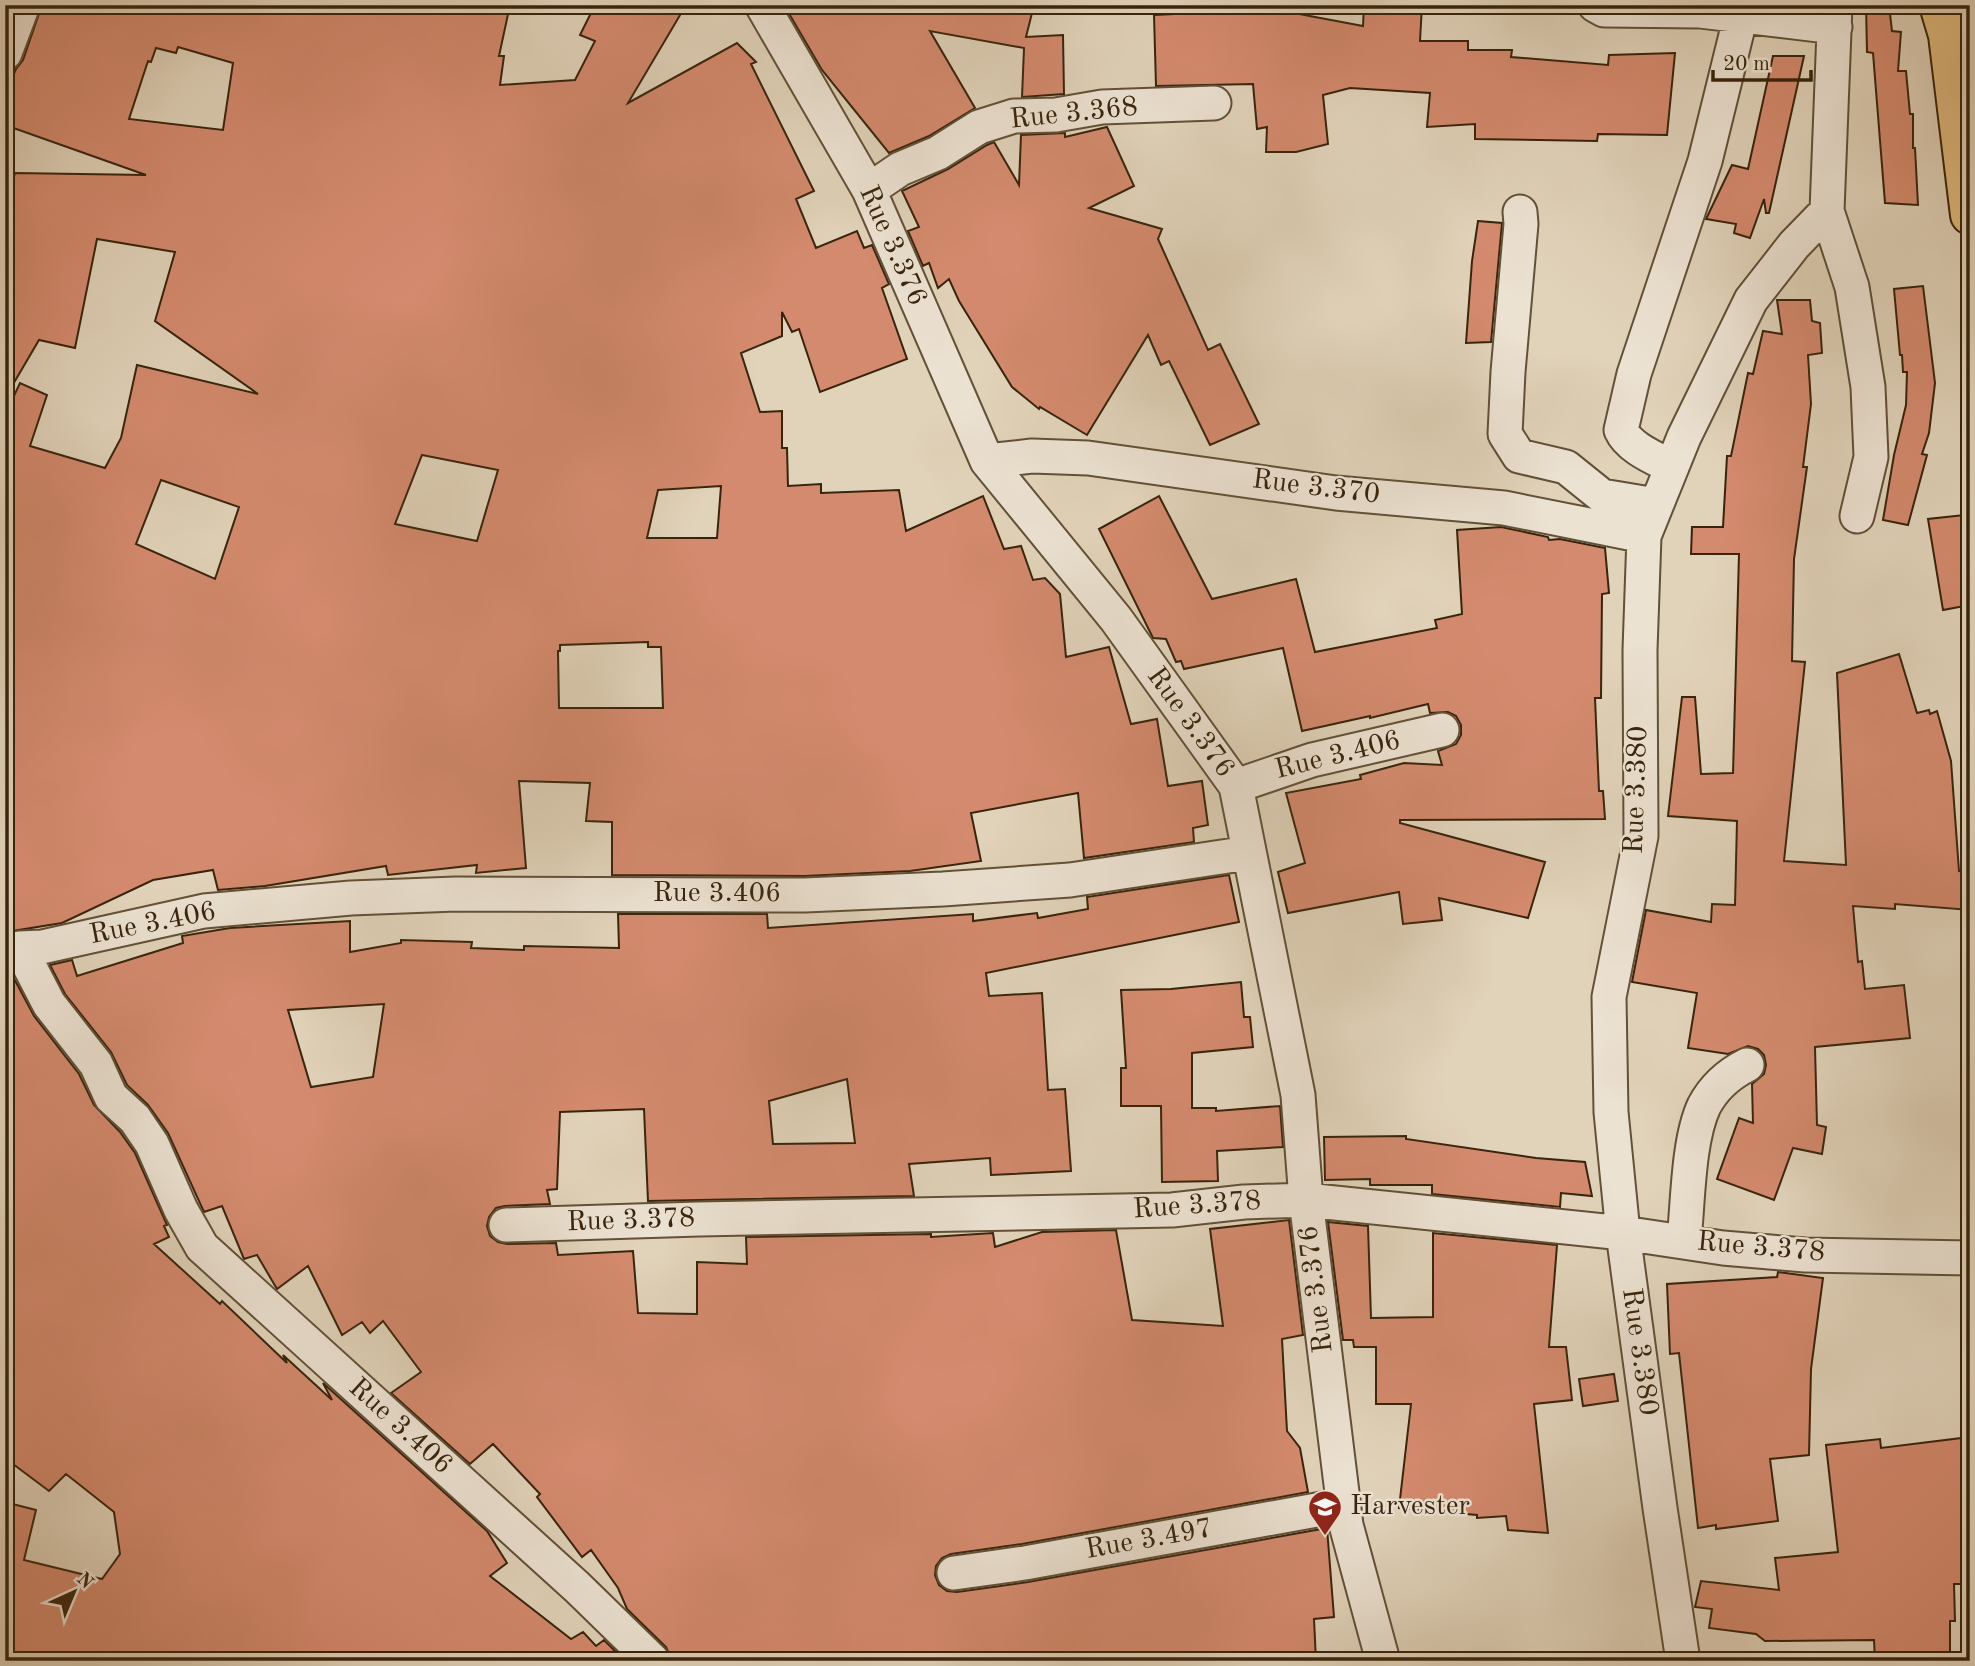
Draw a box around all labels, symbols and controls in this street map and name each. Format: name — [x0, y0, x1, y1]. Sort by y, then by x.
scale bar — [1713, 38, 1811, 82]
text: 20 m — [1723, 54, 1770, 75]
street label: Rue 3.368 — [1009, 93, 1139, 135]
street label: Rue 3.376 — [853, 182, 931, 310]
street label: Rue 3.370 — [1251, 466, 1381, 510]
street label: Rue 3.376 — [1141, 663, 1239, 783]
street label: Rue 3.380 — [1621, 725, 1653, 855]
street label: Rue 3.406 — [1272, 727, 1404, 785]
street label: Rue 3.406 — [653, 880, 781, 908]
street label: Rue 3.406 — [87, 898, 219, 950]
street label: Rue 3.378 — [1132, 1188, 1262, 1224]
street label: Rue 3.378 — [566, 1205, 696, 1237]
street label: Rue 3.376 — [1295, 1224, 1339, 1354]
street label: Rue 3.378 — [1696, 1228, 1826, 1268]
street label: Rue 3.380 — [1616, 1286, 1662, 1418]
street label: Rue 3.406 — [343, 1374, 457, 1480]
school or university icon: Harvester — [1306, 1488, 1344, 1537]
place label: Harvester — [1350, 1493, 1470, 1521]
street label: Rue 3.497 — [1083, 1515, 1215, 1565]
north arrow — [38, 1558, 108, 1628]
text: N — [72, 1570, 96, 1594]

